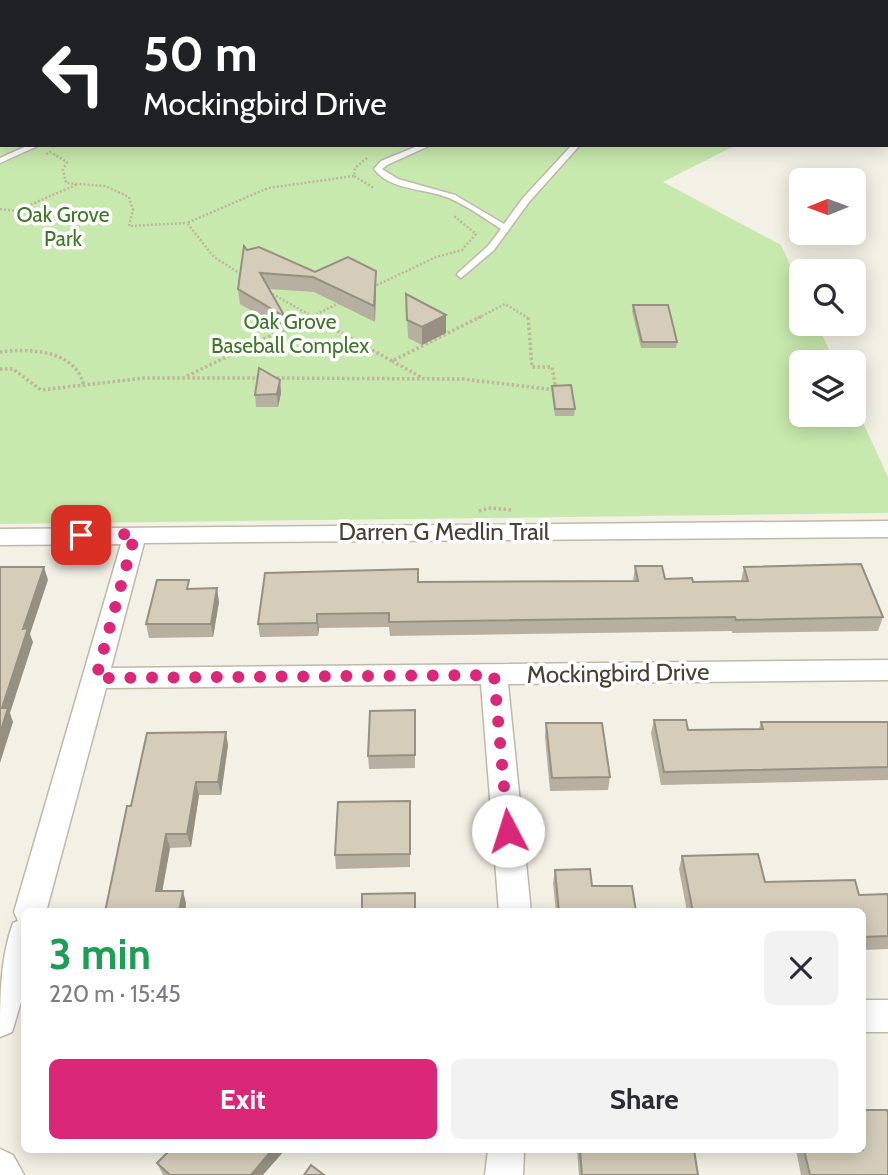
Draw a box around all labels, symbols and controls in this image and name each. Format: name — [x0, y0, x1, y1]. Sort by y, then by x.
text: 50 m — [143, 24, 258, 83]
icon: left — [28, 28, 119, 119]
text: Mockingbird Drive — [143, 84, 387, 123]
north arrow — [789, 168, 866, 245]
map controls — [789, 168, 866, 427]
park label: Oak Grove Park — [17, 202, 110, 251]
button: search — [789, 259, 866, 336]
park label: Oak Grove Baseball Complex — [211, 309, 369, 358]
button: layers — [789, 350, 866, 427]
pin — [51, 505, 111, 565]
icon: arrive — [62, 516, 100, 554]
street label: Darren G Medlin Trail — [338, 517, 550, 546]
street label: Mockingbird Drive — [526, 657, 710, 689]
position arrow — [471, 794, 545, 868]
text: 3 min — [49, 928, 151, 980]
button: close — [764, 931, 838, 1005]
text: 220 m · 15:45 — [49, 980, 181, 1008]
button: Exit — [49, 1059, 437, 1139]
button: Share — [451, 1059, 838, 1139]

